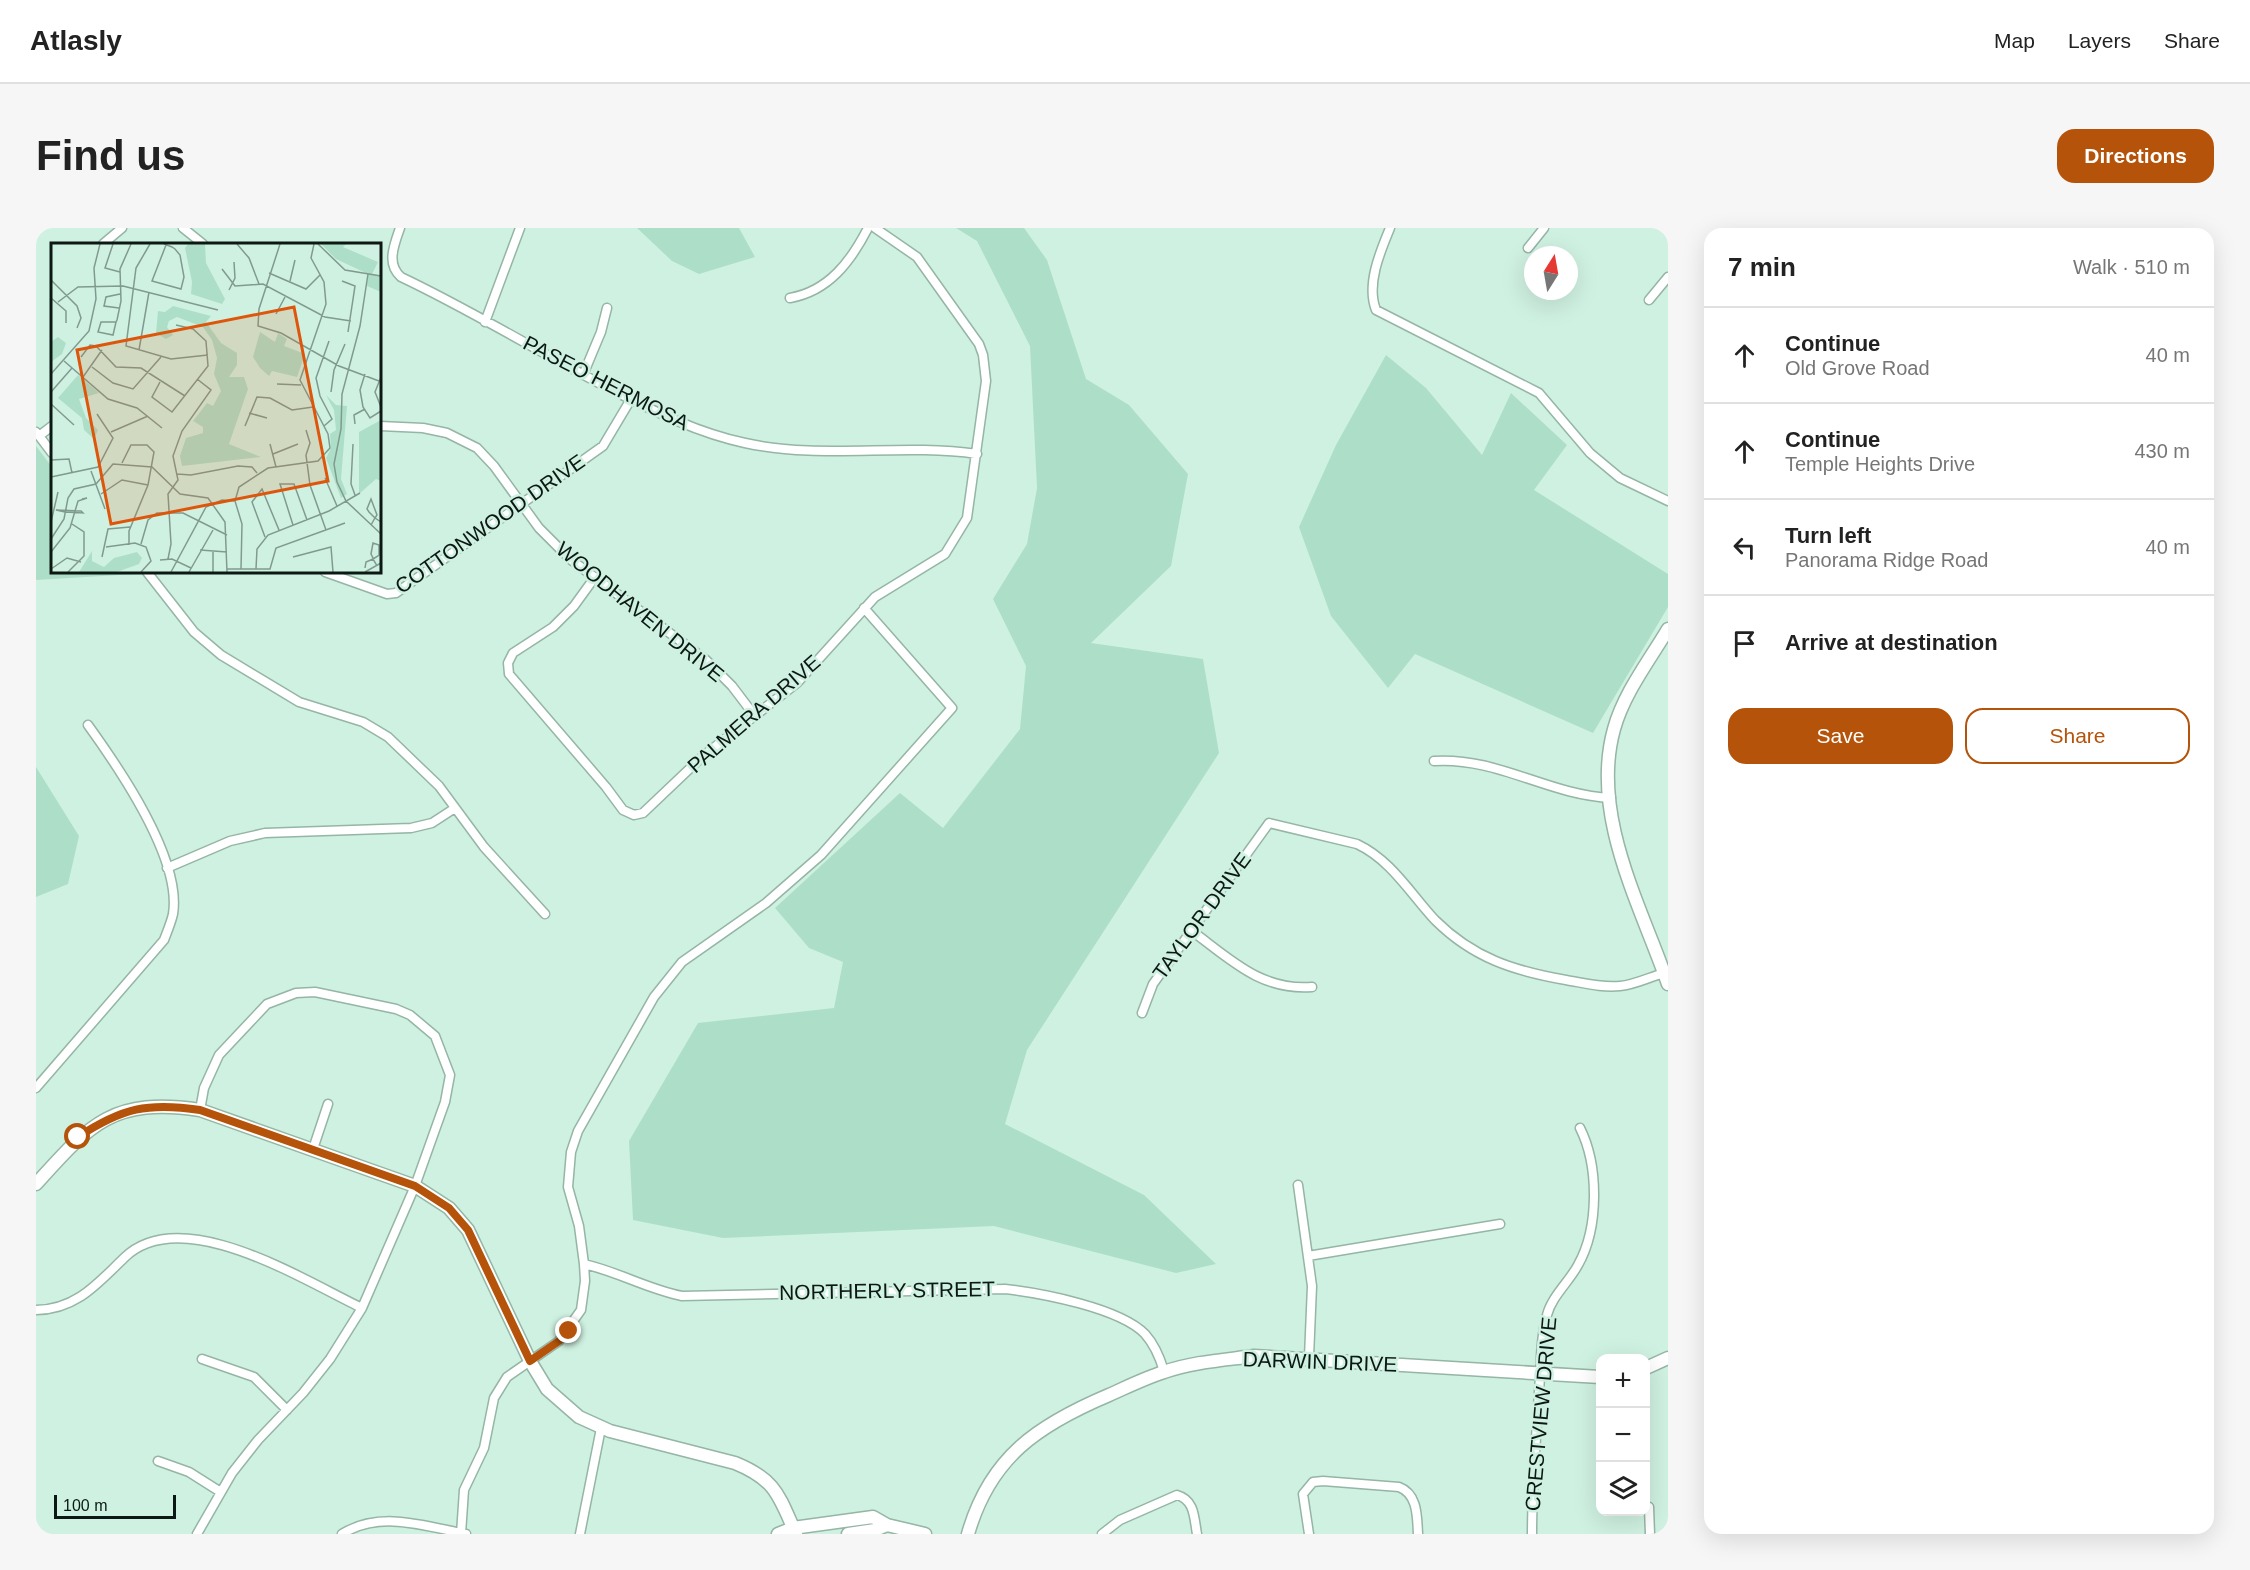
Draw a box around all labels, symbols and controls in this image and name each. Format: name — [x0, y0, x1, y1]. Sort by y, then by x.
text: Atlasly — [30, 25, 122, 56]
text: Map — [1994, 29, 2035, 52]
text: Layers — [2068, 29, 2131, 52]
text: Share — [2164, 29, 2220, 52]
button: Directions — [2057, 129, 2214, 183]
text: Find us — [36, 132, 185, 179]
inset map — [51, 243, 381, 573]
north arrow — [1524, 246, 1578, 300]
text: 7 min — [1728, 252, 1796, 282]
text: Walk · 510 m — [2073, 256, 2190, 278]
street label: PASEO HERMOSA — [520, 331, 693, 434]
text: Continue — [1785, 331, 1880, 356]
icon: ahead — [1728, 339, 1761, 372]
text: 40 m — [2146, 344, 2190, 366]
text: Old Grove Road — [1785, 357, 1930, 379]
text: Continue — [1785, 427, 1880, 452]
icon: ahead — [1728, 435, 1761, 468]
text: 430 m — [2134, 440, 2190, 462]
street label: COTTONWOOD DRIVE — [391, 449, 589, 598]
text: Temple Heights Drive — [1785, 453, 1975, 475]
text: Turn left — [1785, 523, 1871, 548]
icon: left — [1728, 531, 1761, 564]
text: 40 m — [2146, 536, 2190, 558]
street label: WOODHAVEN DRIVE — [552, 537, 729, 686]
text: Panorama Ridge Road — [1785, 549, 1988, 571]
icon: arrive — [1728, 627, 1761, 660]
text: Arrive at destination — [1785, 630, 1998, 655]
street label: PALMERA DRIVE — [683, 650, 824, 777]
button: Save — [1728, 708, 1953, 764]
button: Share — [1965, 708, 2190, 764]
street label: TAYLOR DRIVE — [1148, 848, 1255, 984]
route start — [64, 1123, 90, 1149]
street label: NORTHERLY STREET — [779, 1277, 995, 1304]
street label: CRESTVIEW DRIVE — [1521, 1316, 1560, 1512]
route end — [555, 1317, 581, 1343]
street label: DARWIN DRIVE — [1242, 1347, 1398, 1376]
map controls — [1596, 1354, 1650, 1516]
button: + — [1596, 1354, 1650, 1408]
button: − — [1596, 1408, 1650, 1462]
button: layers — [1596, 1462, 1650, 1516]
scale bar — [54, 1492, 176, 1520]
text: 100 m — [63, 1497, 107, 1514]

